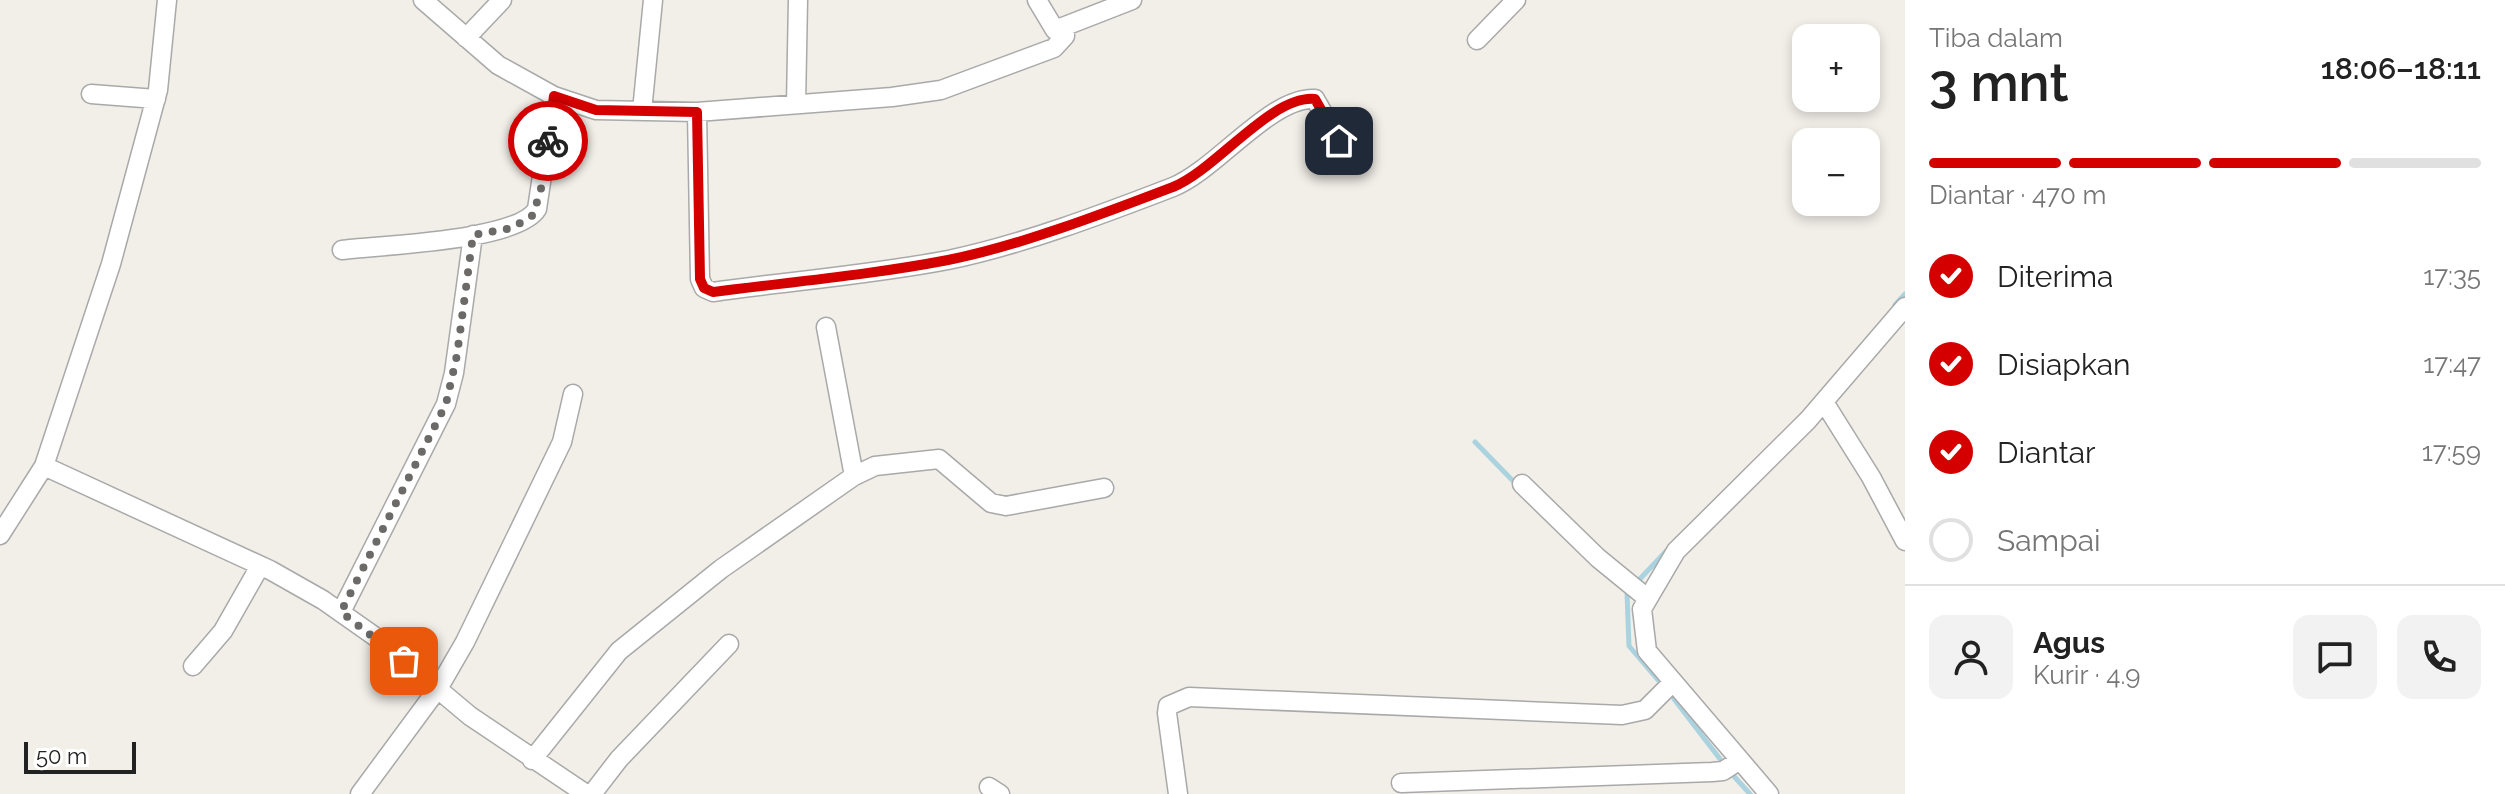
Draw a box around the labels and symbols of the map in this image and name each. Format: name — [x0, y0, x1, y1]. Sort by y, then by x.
courier — [508, 101, 588, 181]
pin — [1305, 107, 1373, 175]
pin — [370, 627, 438, 695]
scale bar — [24, 738, 136, 774]

